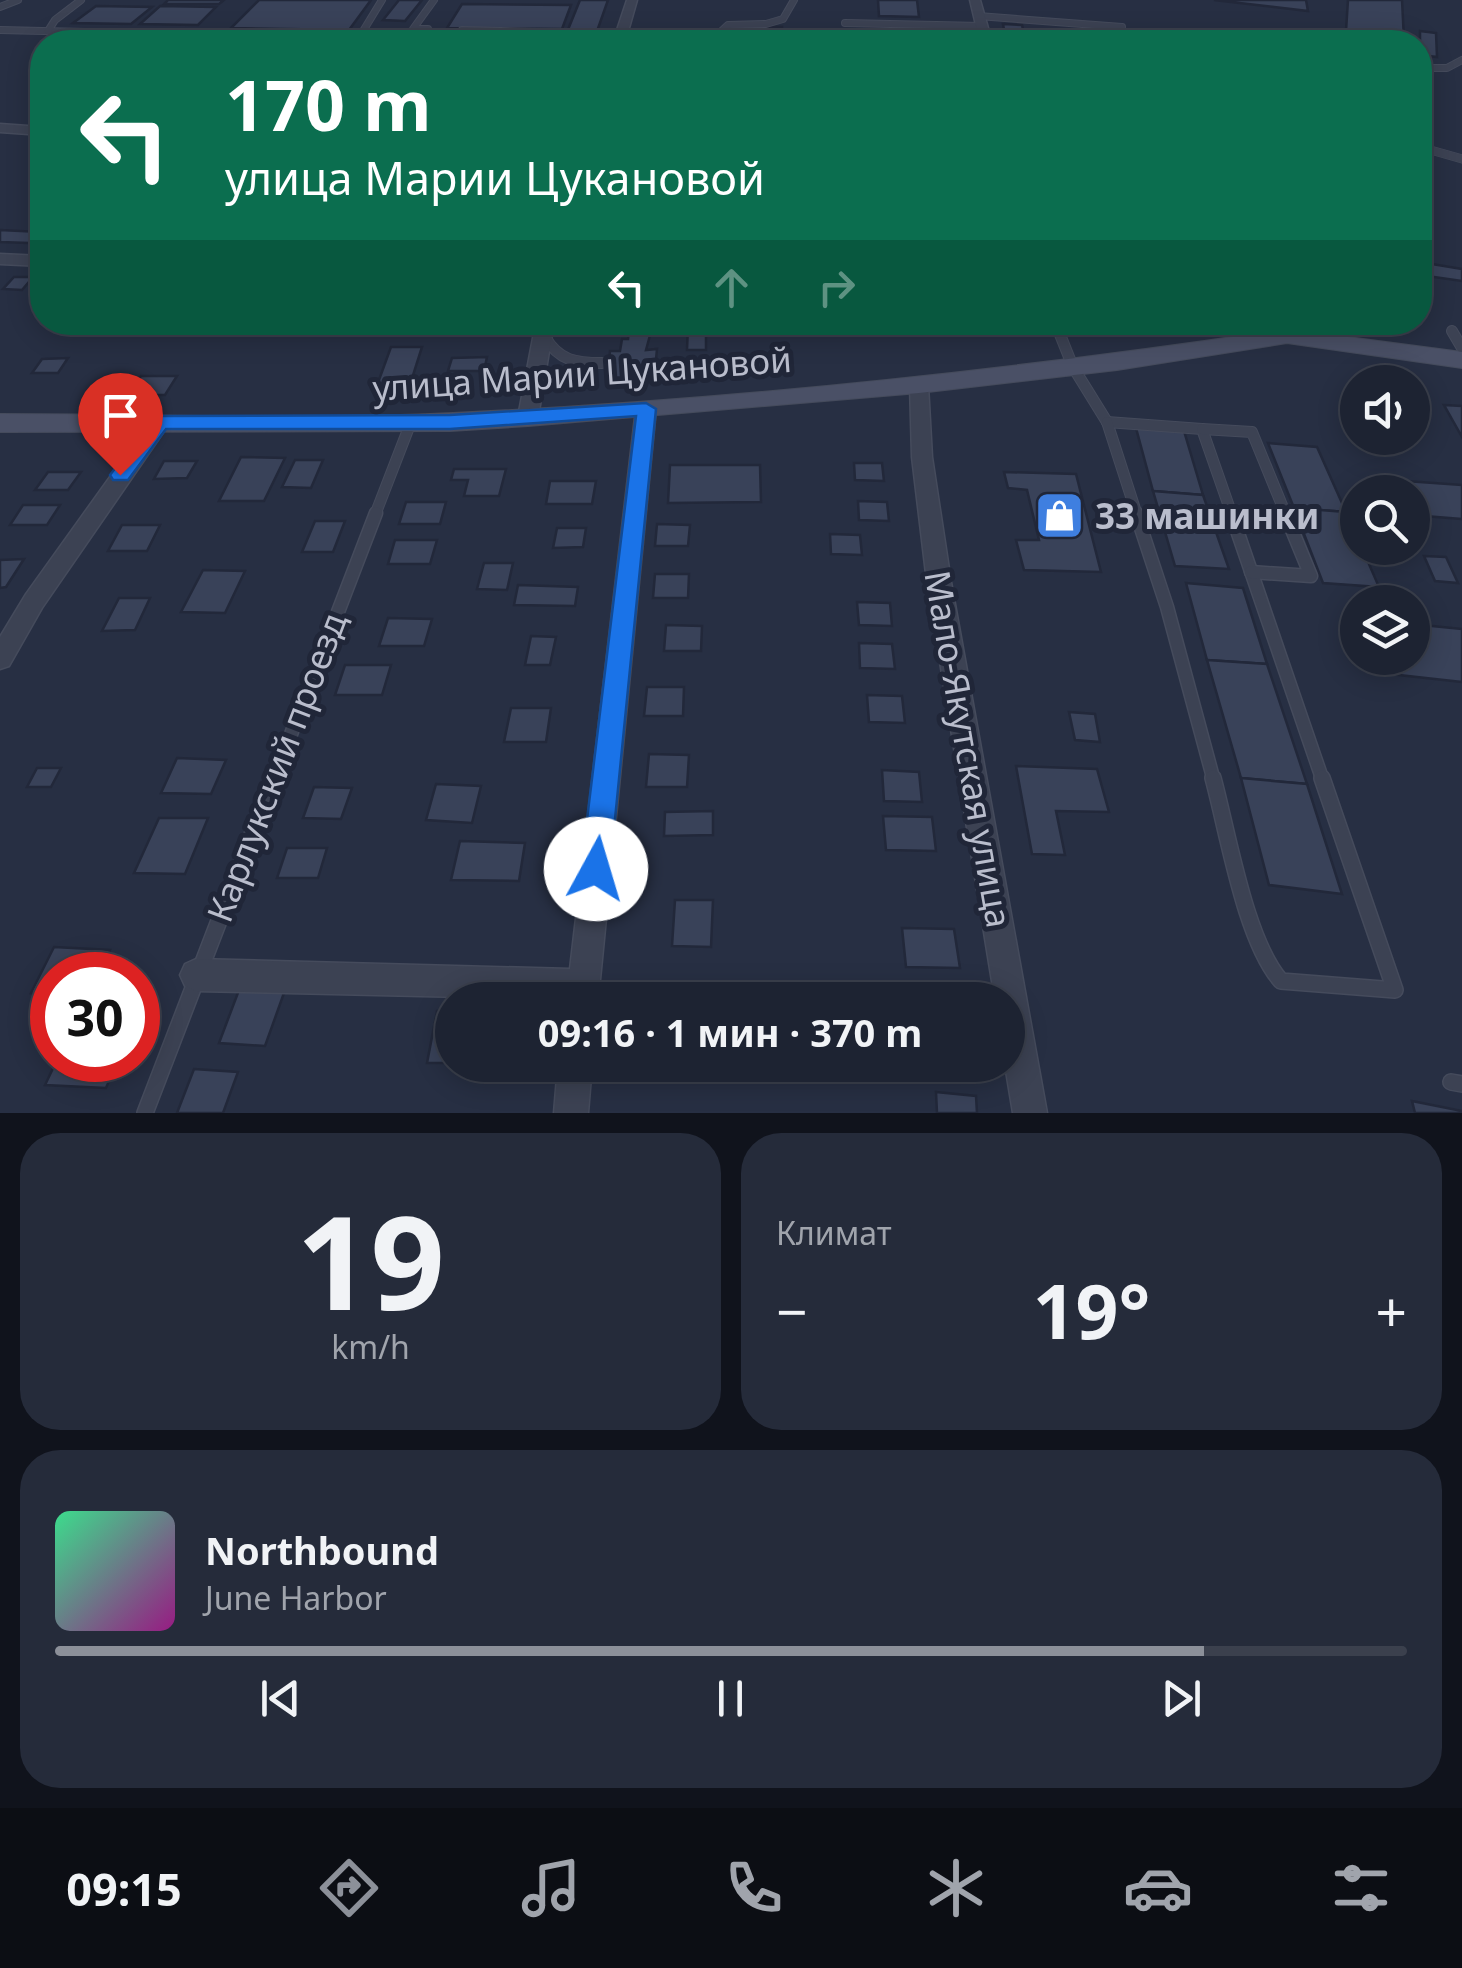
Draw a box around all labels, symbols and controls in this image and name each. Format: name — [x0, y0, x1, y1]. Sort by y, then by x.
text: 170 m — [225, 56, 432, 152]
icon: left — [60, 70, 190, 200]
text: улица Марии Цукановой — [225, 147, 765, 208]
icon: left — [599, 260, 654, 315]
icon: ahead — [704, 260, 759, 315]
icon: right — [809, 260, 864, 315]
street label: улица Марии Цукановой — [371, 335, 793, 411]
map controls — [1340, 365, 1430, 675]
button: sound — [1340, 365, 1430, 455]
pin — [78, 373, 163, 476]
icon: arrive — [93, 388, 148, 443]
button: search — [1340, 475, 1430, 565]
shop icon: 33 машинки — [1034, 489, 1086, 541]
place label: 33 машинки — [1095, 492, 1319, 539]
street label: Мало-Якутская улица — [914, 567, 1024, 931]
button: layers — [1340, 585, 1430, 675]
street label: Карлукский проезд — [195, 606, 357, 928]
position arrow — [544, 817, 648, 921]
speed limit sign: 30 — [30, 952, 160, 1082]
text: 09:16 · 1 мин · 370 m — [538, 1006, 922, 1058]
text: 19 — [296, 1171, 445, 1348]
text: Климат — [776, 1211, 892, 1254]
text: 19° — [1033, 1259, 1150, 1361]
text: − — [776, 1273, 807, 1348]
text: + — [1376, 1273, 1407, 1348]
text: km/h — [331, 1325, 410, 1368]
text: Northbound — [205, 1524, 439, 1576]
text: June Harbor — [205, 1576, 387, 1619]
icon: previous — [253, 1671, 308, 1726]
icon: pause — [703, 1671, 758, 1726]
icon: next — [1154, 1671, 1209, 1726]
icon: directions — [314, 1853, 384, 1923]
icon: music — [516, 1853, 586, 1923]
icon: phone — [719, 1853, 789, 1923]
icon: climate — [921, 1853, 991, 1923]
icon: car — [1123, 1853, 1193, 1923]
icon: filters — [1326, 1853, 1396, 1923]
text: 09:15 — [66, 1858, 182, 1919]

